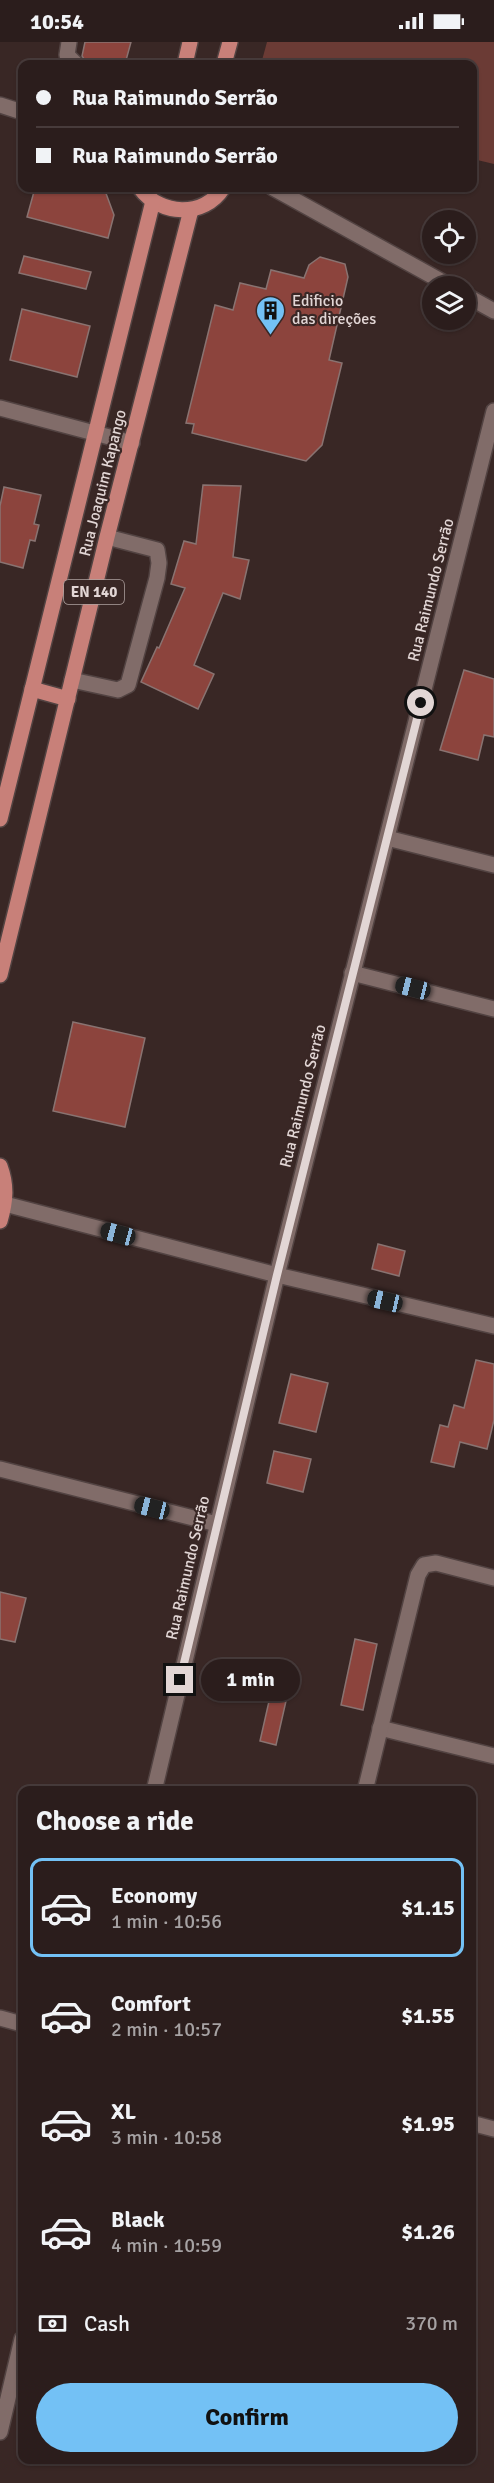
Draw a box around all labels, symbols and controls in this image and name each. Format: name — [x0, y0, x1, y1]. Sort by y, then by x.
text: 10:54 — [30, 8, 84, 35]
text: Rua Raimundo Serrão — [72, 84, 278, 111]
text: Rua Raimundo Serrão — [72, 142, 278, 169]
map controls — [422, 210, 476, 330]
button: locate — [422, 210, 476, 264]
button: layers — [422, 276, 476, 330]
place label: Edificio das direções — [292, 291, 376, 329]
building icon: Edificio das direções — [255, 294, 287, 336]
street label: Rua Joaquim Kapango — [75, 407, 131, 559]
street label: Rua Raimundo Serrão — [404, 516, 458, 664]
road number: EN 140 — [64, 580, 124, 604]
route start — [407, 689, 434, 716]
car — [393, 975, 433, 1001]
street label: Rua Raimundo Serrão — [276, 1022, 330, 1170]
car — [98, 1221, 138, 1247]
car — [365, 1288, 405, 1314]
street label: Rua Raimundo Serrão — [162, 1494, 214, 1642]
car — [132, 1495, 172, 1521]
callout: 1 min — [201, 1659, 300, 1701]
route end — [166, 1666, 193, 1693]
text: 1 min — [226, 1667, 275, 1692]
text: Choose a ride — [36, 1805, 194, 1838]
icon: car — [39, 1881, 93, 1935]
text: Economy — [111, 1882, 197, 1909]
text: $1.15 — [401, 1894, 455, 1921]
text: 1 min · 10:56 — [111, 1909, 222, 1934]
icon: car — [39, 1989, 93, 2043]
text: Comfort — [111, 1990, 191, 2017]
text: $1.55 — [401, 2002, 455, 2029]
text: 2 min · 10:57 — [111, 2017, 222, 2042]
icon: car — [39, 2097, 93, 2151]
text: XL — [111, 2098, 136, 2125]
text: $1.95 — [401, 2110, 455, 2137]
text: 3 min · 10:58 — [111, 2125, 222, 2150]
icon: car — [39, 2205, 93, 2259]
text: Black — [111, 2206, 165, 2233]
text: $1.26 — [401, 2218, 455, 2245]
text: 4 min · 10:59 — [111, 2233, 222, 2258]
icon: cash — [36, 2307, 69, 2340]
text: Cash — [84, 2310, 130, 2337]
text: 370 m — [405, 2311, 458, 2336]
button: Confirm — [36, 2383, 458, 2452]

